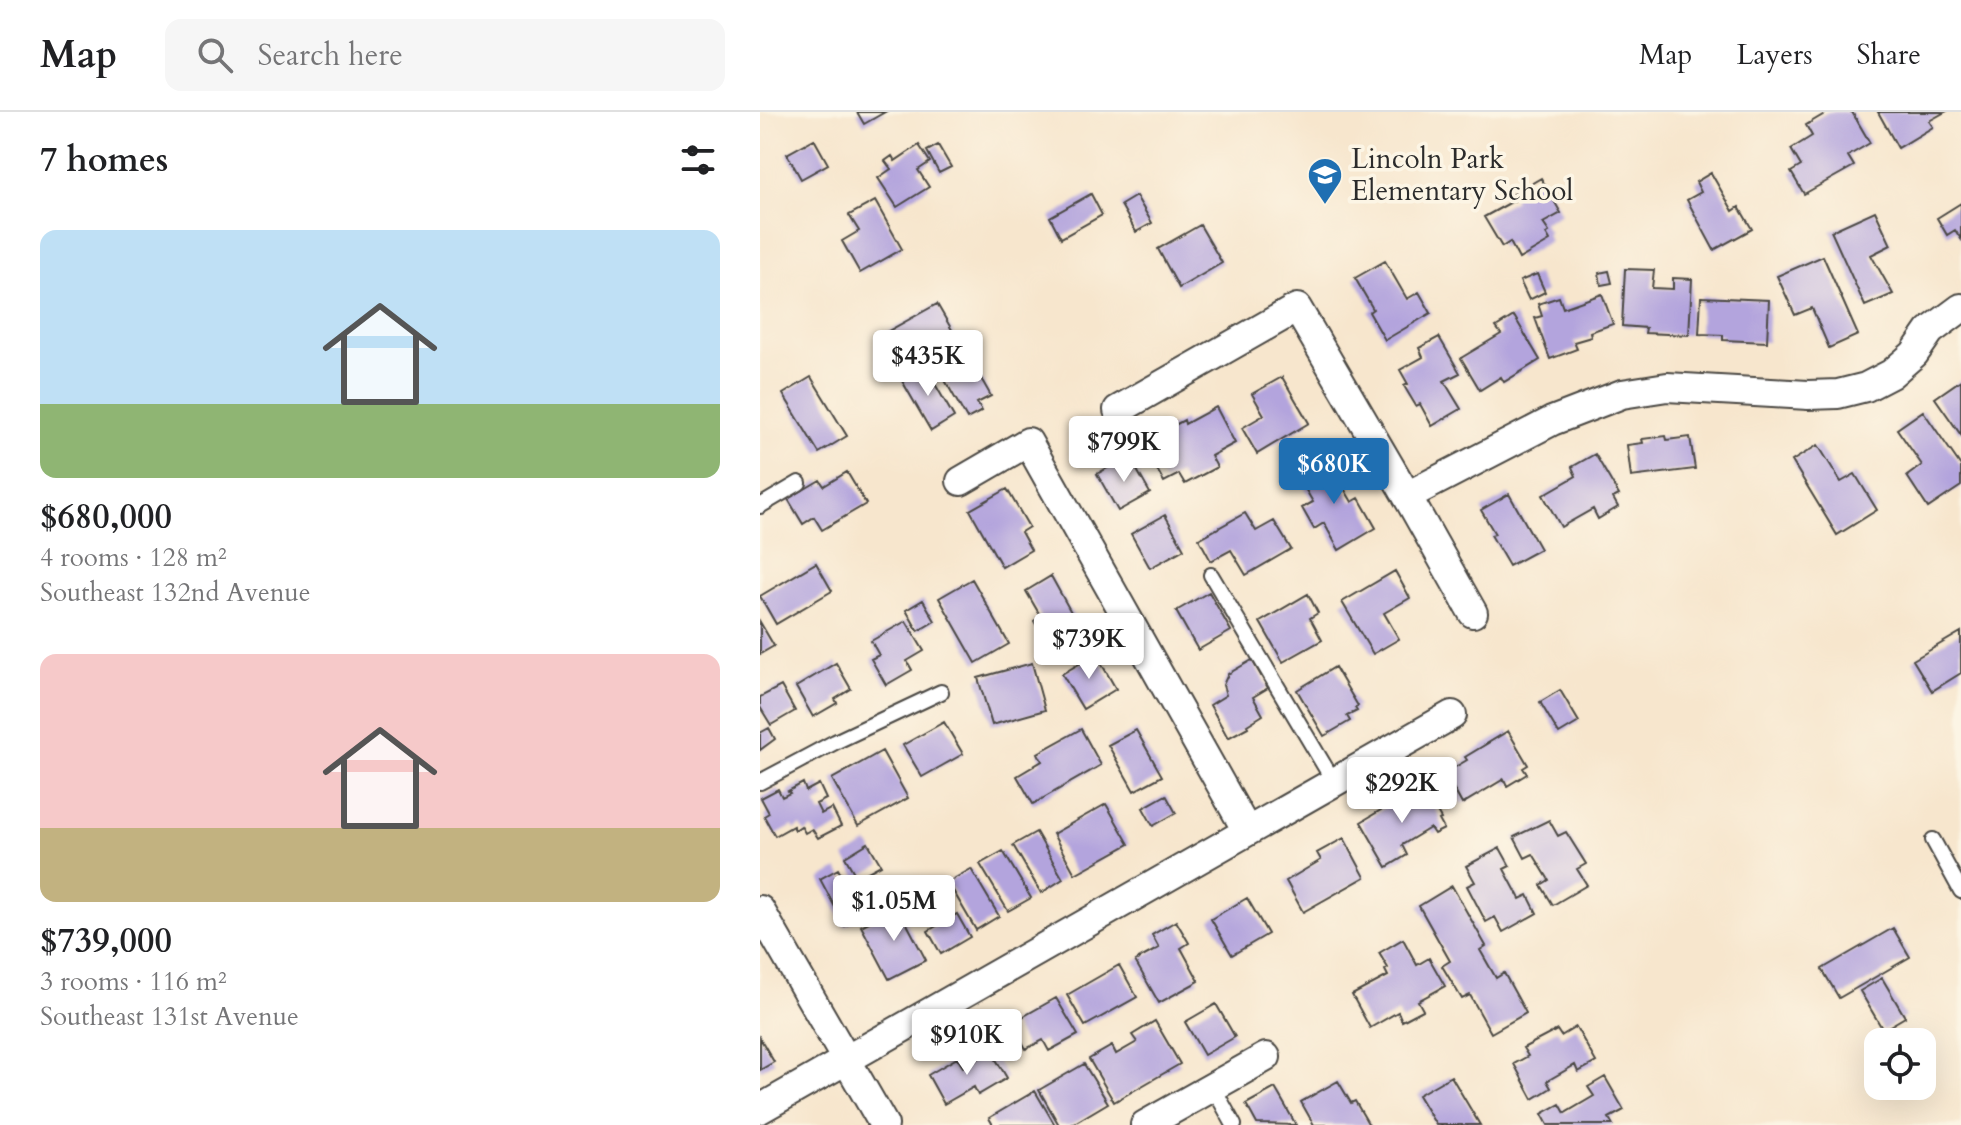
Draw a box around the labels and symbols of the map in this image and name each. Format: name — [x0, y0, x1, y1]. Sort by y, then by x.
place label: Lincoln Park Elementary School — [1351, 140, 1573, 210]
school or university icon: Lincoln Park Elementary School — [1306, 156, 1344, 206]
pin: $435K — [872, 330, 984, 398]
pin: $799K — [1068, 416, 1180, 484]
pin: $680K — [1278, 438, 1390, 506]
pin: $739K — [1033, 613, 1145, 681]
pin: $292K — [1346, 757, 1458, 825]
pin: $1.05M — [829, 875, 959, 943]
pin: $910K — [911, 1009, 1023, 1077]

